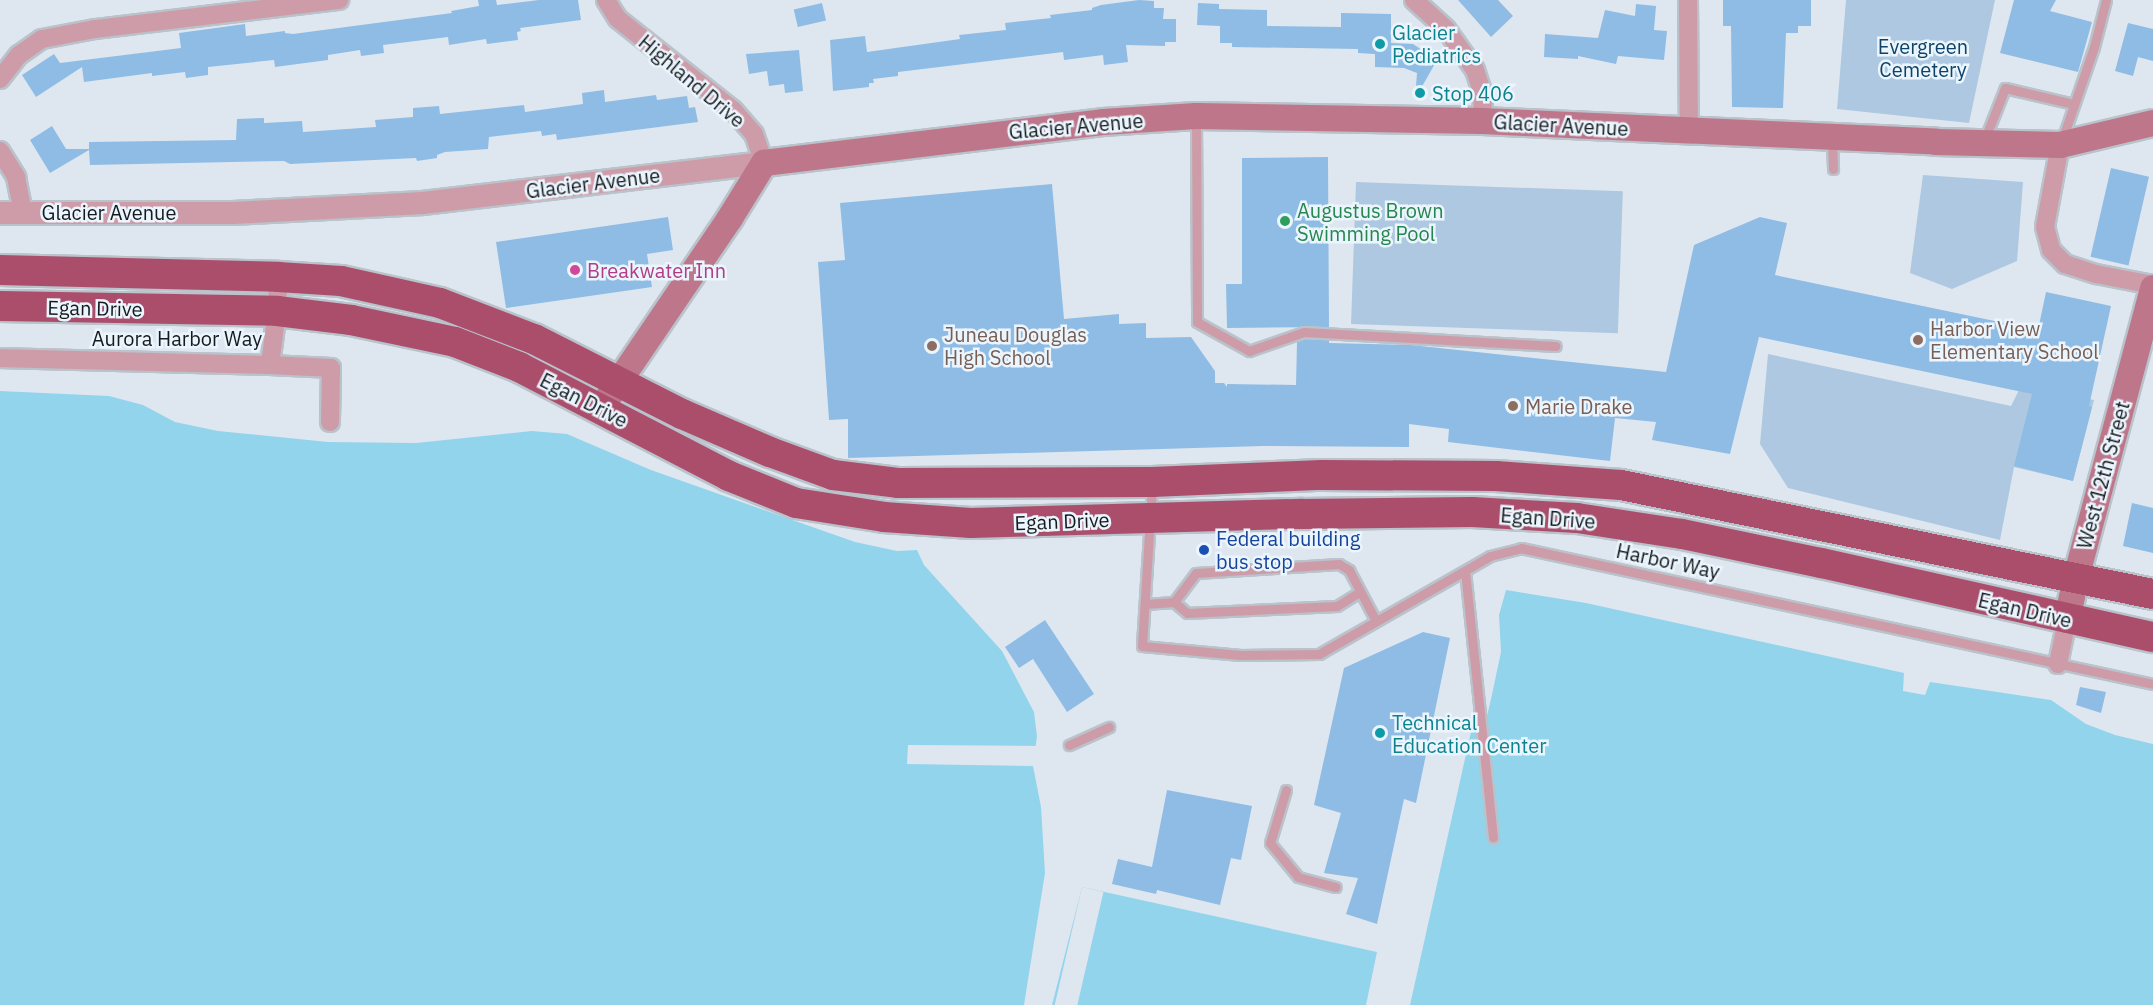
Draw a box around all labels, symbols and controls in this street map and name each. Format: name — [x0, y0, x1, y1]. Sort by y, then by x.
place label: Glacier Pediatrics — [1392, 20, 1481, 67]
street label: Highland Drive — [634, 30, 750, 132]
park label: Evergreen Cemetery — [1878, 35, 1968, 82]
marker: Glacier Pediatrics — [1373, 37, 1387, 51]
place label: Stop 406 — [1432, 81, 1514, 105]
marker: Stop 406 — [1413, 86, 1427, 100]
street label: Glacier Avenue — [1008, 108, 1144, 144]
street label: Glacier Avenue — [1493, 109, 1629, 141]
street label: Glacier Avenue — [525, 163, 661, 203]
place label: Augustus Brown Swimming Pool — [1297, 198, 1444, 245]
street label: Glacier Avenue — [42, 200, 176, 224]
marker: Augustus Brown Swimming Pool — [1278, 214, 1292, 228]
place label: Breakwater Inn — [587, 258, 726, 282]
marker: Breakwater Inn — [568, 263, 582, 277]
street label: Egan Drive — [47, 295, 143, 321]
place label: Harbor View Elementary School — [1930, 316, 2099, 363]
place label: Juneau Douglas High School — [944, 322, 1087, 369]
street label: Aurora Harbor Way — [92, 326, 262, 350]
marker: Harbor View Elementary School — [1911, 333, 1925, 347]
marker: Juneau Douglas High School — [925, 339, 939, 353]
street label: Egan Drive — [536, 368, 632, 432]
place label: Marie Drake — [1525, 394, 1632, 418]
marker: Marie Drake — [1506, 399, 1520, 413]
street label: West 12th Street — [2072, 399, 2134, 551]
street label: Egan Drive — [1500, 503, 1596, 533]
street label: Egan Drive — [1014, 507, 1110, 535]
place label: Federal building bus stop — [1216, 526, 1360, 573]
street label: Harbor Way — [1614, 538, 1722, 584]
marker: Federal building bus stop — [1197, 543, 1211, 557]
street label: Egan Drive — [1976, 588, 2074, 632]
place label: Technical Education Center — [1392, 710, 1546, 757]
marker: Technical Education Center — [1373, 726, 1387, 740]

